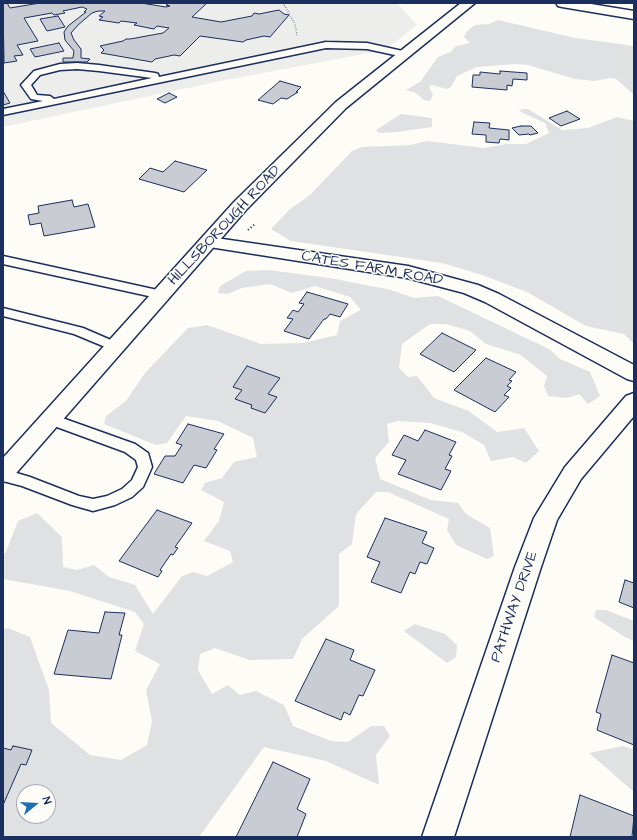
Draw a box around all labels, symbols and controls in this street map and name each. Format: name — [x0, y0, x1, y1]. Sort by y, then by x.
street label: HILLSBOROUGH ROAD — [165, 162, 285, 290]
street label: CATES FARM ROAD — [300, 248, 444, 290]
street label: PATHWAY DRIVE — [488, 549, 542, 665]
north arrow — [16, 784, 56, 824]
text: N — [39, 795, 55, 806]

